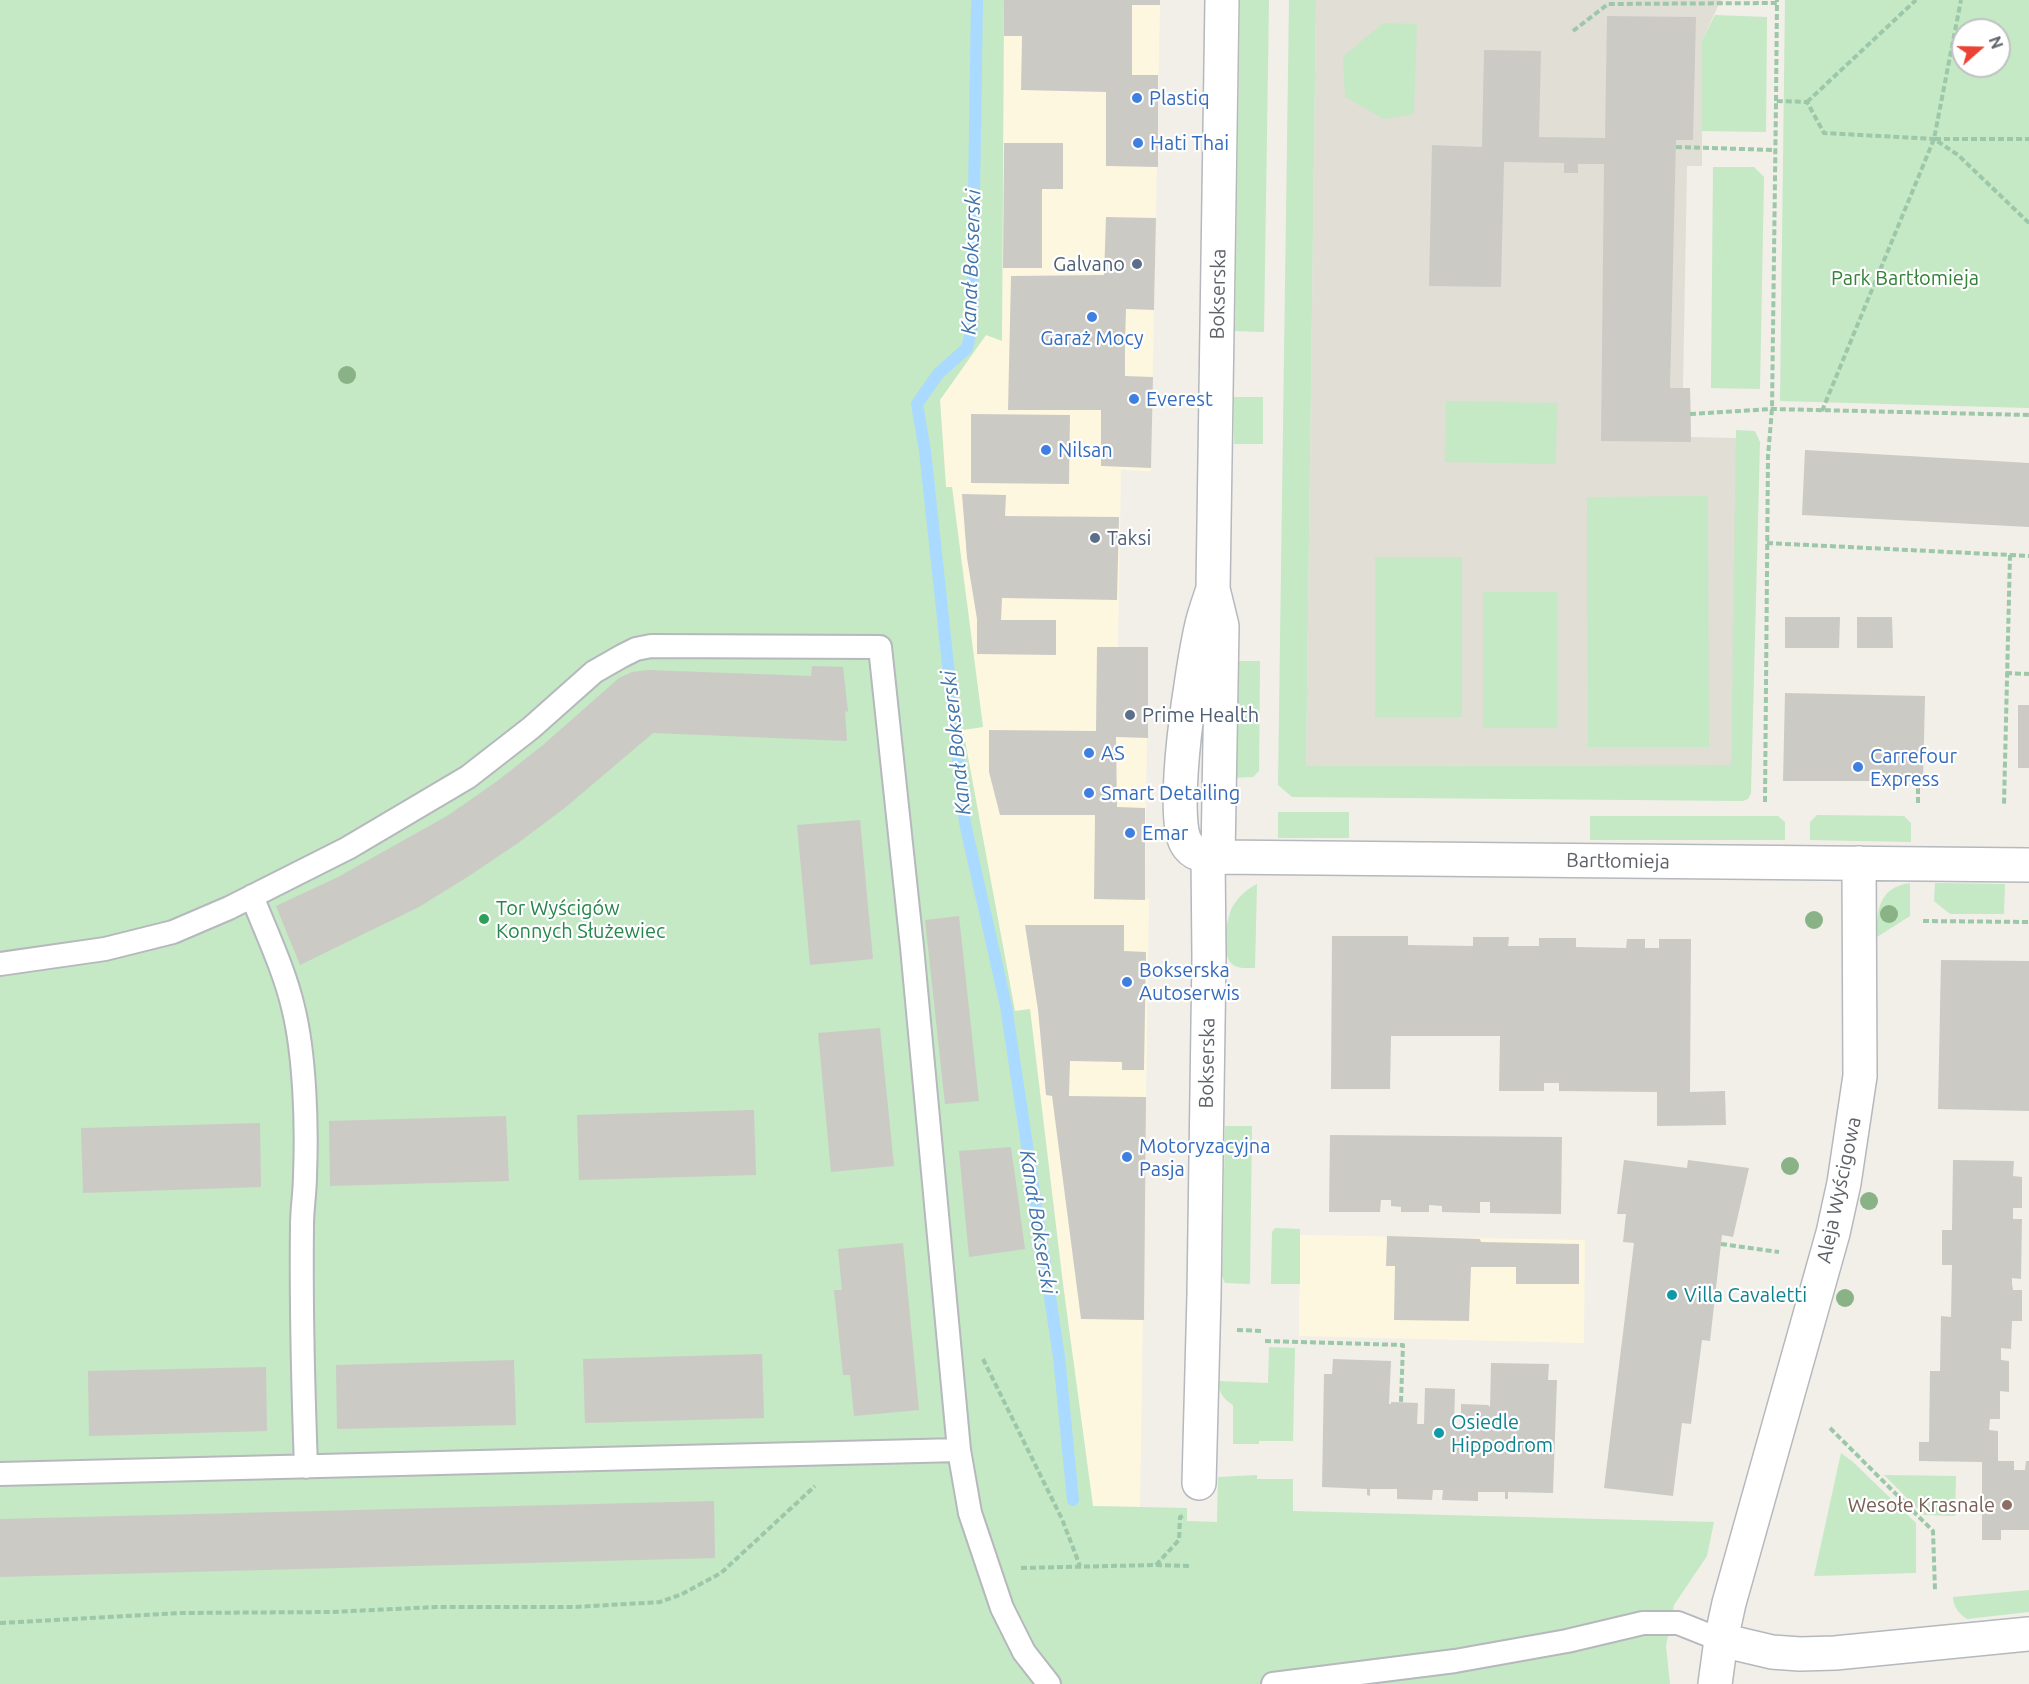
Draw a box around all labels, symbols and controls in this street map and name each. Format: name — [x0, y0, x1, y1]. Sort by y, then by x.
north arrow — [1951, 18, 2011, 78]
text: N — [1986, 34, 2007, 51]
place label: Plastiq — [1149, 86, 1210, 110]
marker: Plastiq — [1130, 91, 1144, 105]
place label: Hati Thai — [1150, 131, 1229, 155]
marker: Hati Thai — [1131, 136, 1145, 150]
water label: Kanał Bokserski — [956, 189, 986, 335]
street label: Bokserska — [1205, 248, 1231, 340]
place label: Galvano — [1053, 252, 1125, 276]
marker: Galvano — [1130, 257, 1144, 271]
park label: Park Bartłomieja — [1831, 266, 1979, 290]
marker: Garaż Mocy — [1085, 310, 1099, 324]
place label: Garaż Mocy — [1040, 326, 1144, 350]
place label: Everest — [1146, 387, 1213, 411]
marker: Everest — [1127, 392, 1141, 406]
place label: Nilsan — [1058, 438, 1113, 462]
marker: Nilsan — [1039, 443, 1053, 457]
place label: Taksi — [1107, 526, 1151, 550]
marker: Taksi — [1088, 531, 1102, 545]
water label: Kanał Bokserski — [936, 669, 976, 817]
place label: Prime Health — [1142, 703, 1259, 727]
marker: Prime Health — [1123, 708, 1137, 722]
place label: AS — [1101, 741, 1125, 765]
place label: Carrefour Express — [1870, 744, 1957, 791]
marker: AS — [1082, 746, 1096, 760]
marker: Carrefour Express — [1851, 760, 1865, 774]
place label: Smart Detailing — [1101, 781, 1240, 805]
marker: Smart Detailing — [1082, 786, 1096, 800]
place label: Emar — [1142, 821, 1188, 845]
marker: Emar — [1123, 826, 1137, 840]
street label: Bartłomieja — [1566, 848, 1670, 874]
place label: Tor Wyścigów Konnych Służewiec — [496, 896, 665, 943]
marker: Tor Wyścigów Konnych Służewiec — [477, 912, 491, 926]
place label: Bokserska Autoserwis — [1139, 958, 1240, 1005]
marker: Bokserska Autoserwis — [1120, 975, 1134, 989]
street label: Bokserska — [1194, 1017, 1220, 1109]
street label: Aleja Wyścigowa — [1812, 1115, 1866, 1265]
place label: Motoryzacyjna Pasja — [1139, 1134, 1270, 1181]
water label: Kanał Bokserski — [1014, 1148, 1062, 1296]
marker: Motoryzacyjna Pasja — [1120, 1150, 1134, 1164]
place label: Villa Cavaletti — [1684, 1283, 1807, 1307]
marker: Villa Cavaletti — [1665, 1288, 1679, 1302]
place label: Osiedle Hippodrom — [1451, 1410, 1553, 1457]
marker: Osiedle Hippodrom — [1432, 1426, 1446, 1440]
place label: Wesołe Krasnale — [1848, 1493, 1995, 1517]
marker: Wesołe Krasnale — [2000, 1498, 2014, 1512]

